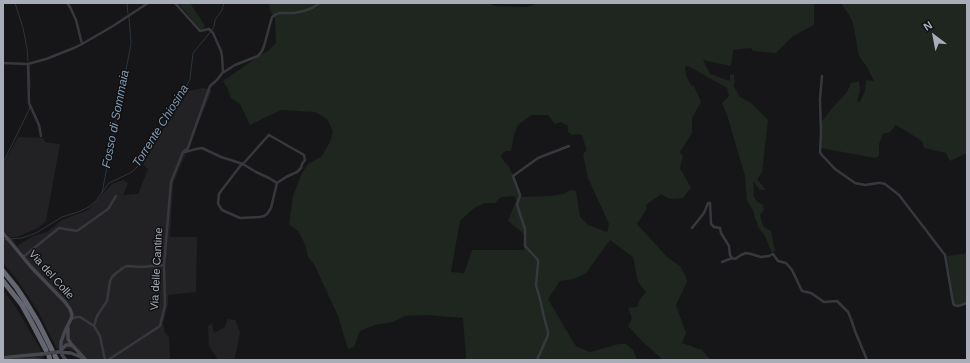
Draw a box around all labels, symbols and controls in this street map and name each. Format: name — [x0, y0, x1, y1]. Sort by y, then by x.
north arrow — [914, 16, 954, 56]
text: N — [921, 19, 934, 33]
water label: Fosso di Sommaia — [99, 69, 133, 169]
water label: Torrente Chiosina — [130, 82, 192, 170]
street label: Via delle Cantine — [148, 227, 166, 311]
street label: Via del Colle — [26, 248, 76, 302]

